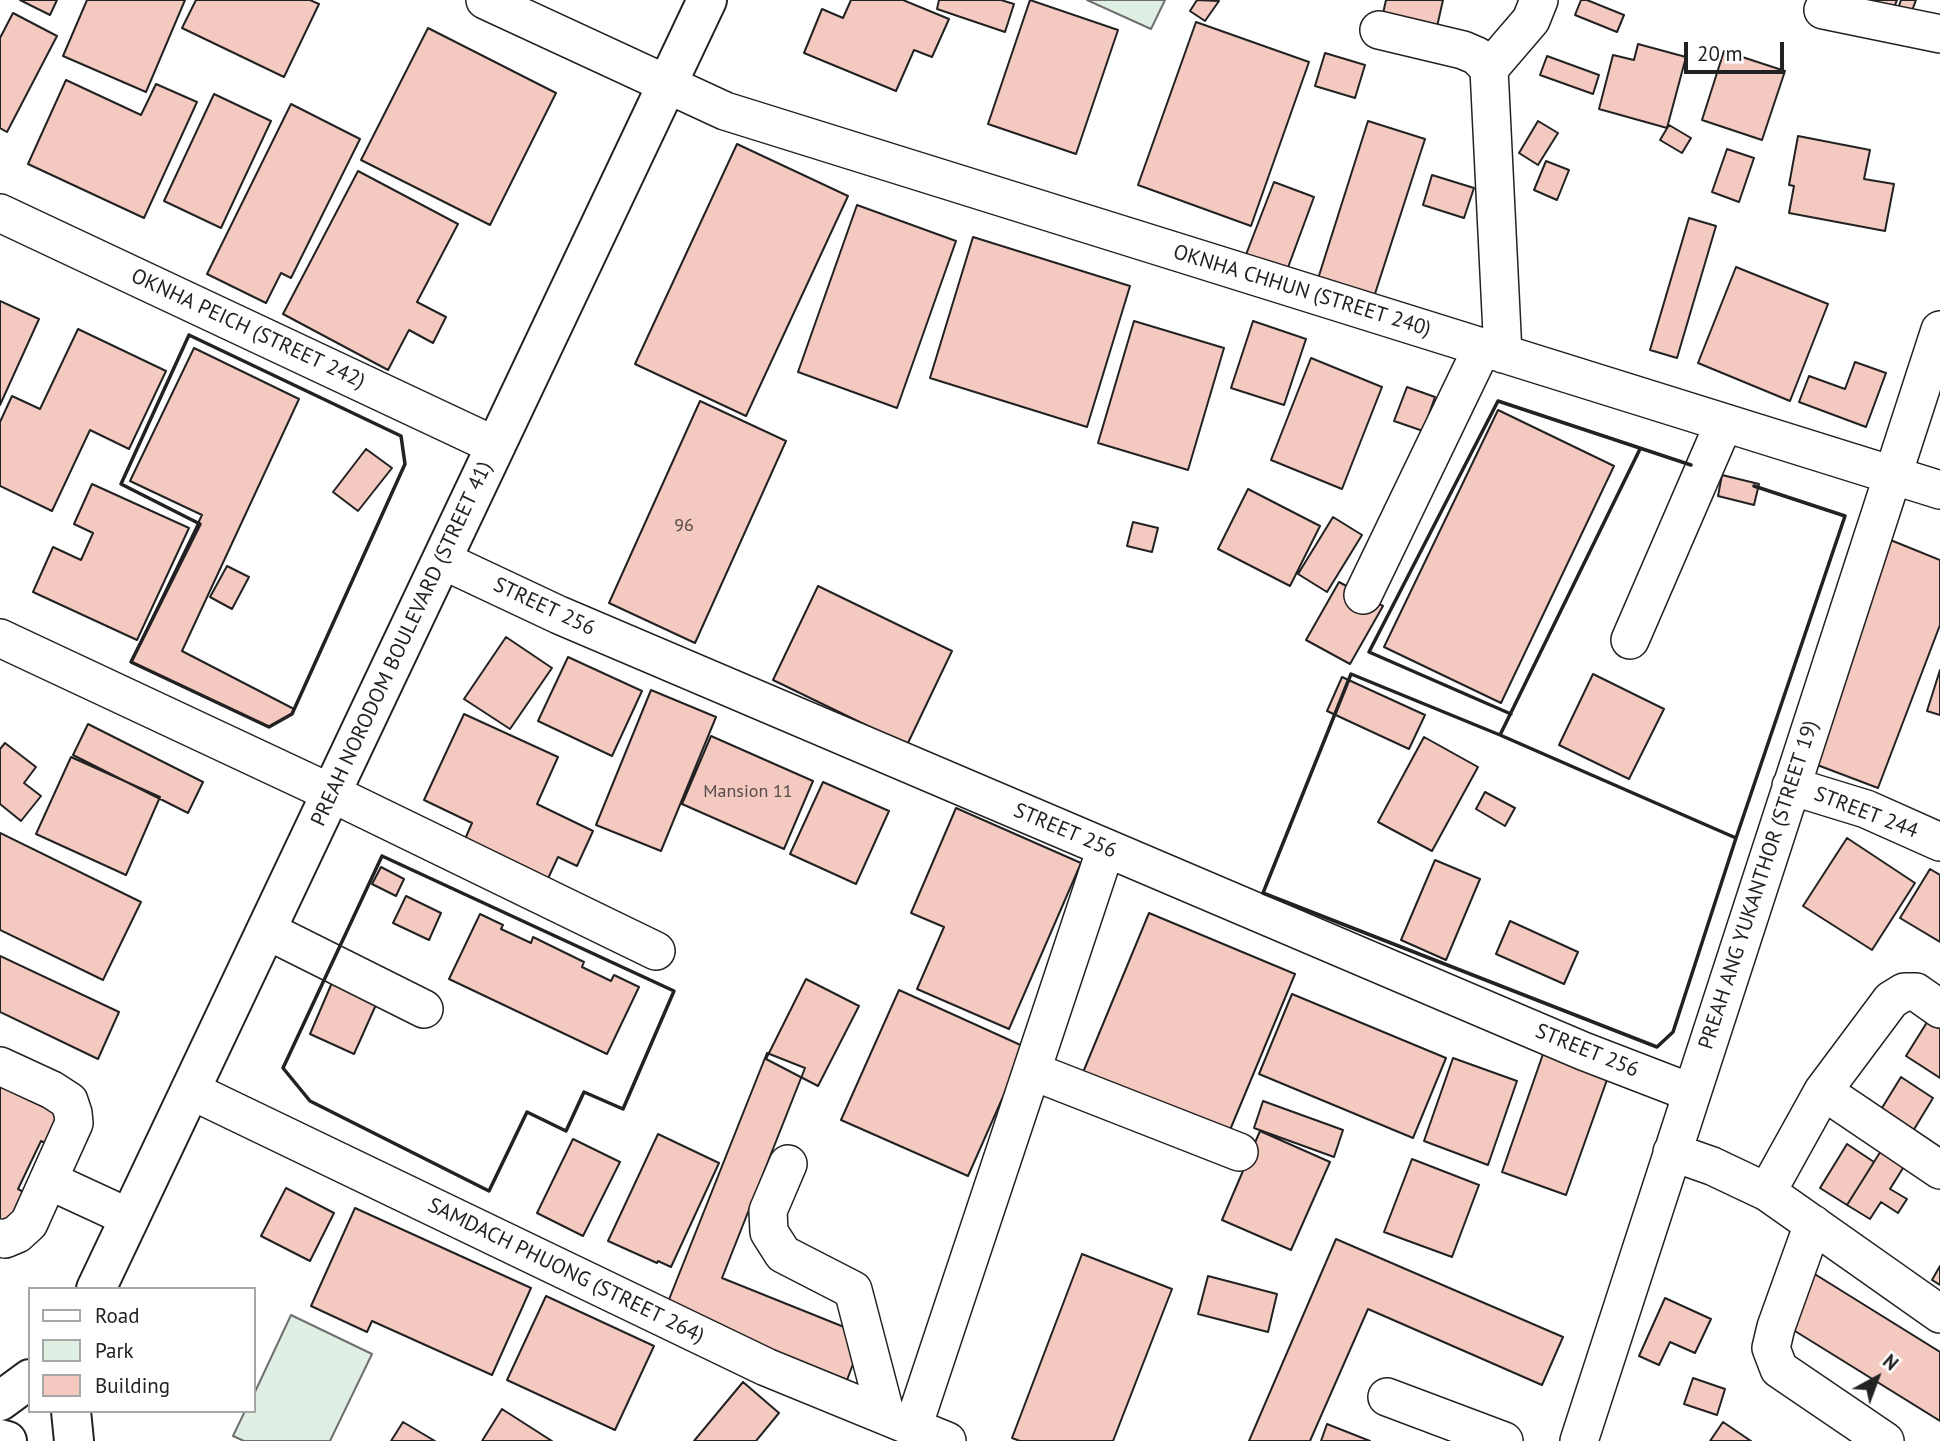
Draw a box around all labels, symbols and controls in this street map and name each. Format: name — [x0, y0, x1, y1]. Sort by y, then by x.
scale bar — [1688, 28, 1788, 72]
text: 20 m — [1697, 40, 1743, 67]
street label: OKNHA CHHUN (STREET 240) — [1170, 240, 1434, 342]
street label: OKNHA PEICH (STREET 242) — [127, 264, 369, 394]
street label: PREAH NORODOM BOULEVARD (STREET 41) — [306, 458, 498, 830]
house number: 96 — [674, 515, 694, 537]
street label: STREET 256 — [489, 572, 599, 642]
street label: PREAH ANG YUKANTHOR (STREET 19) — [1694, 717, 1824, 1053]
house number: Mansion 11 — [703, 781, 793, 803]
street label: STREET 244 — [1810, 782, 1922, 844]
street label: STREET 256 — [1010, 798, 1120, 864]
street label: STREET 256 — [1532, 1019, 1642, 1083]
street label: SAMDACH PHUONG (STREET 264) — [424, 1193, 708, 1349]
legend — [28, 1287, 256, 1413]
text: Road — [95, 1302, 139, 1329]
text: Park — [95, 1337, 134, 1364]
north arrow — [1842, 1343, 1912, 1413]
text: N — [1878, 1349, 1903, 1375]
text: Building — [95, 1372, 170, 1399]

